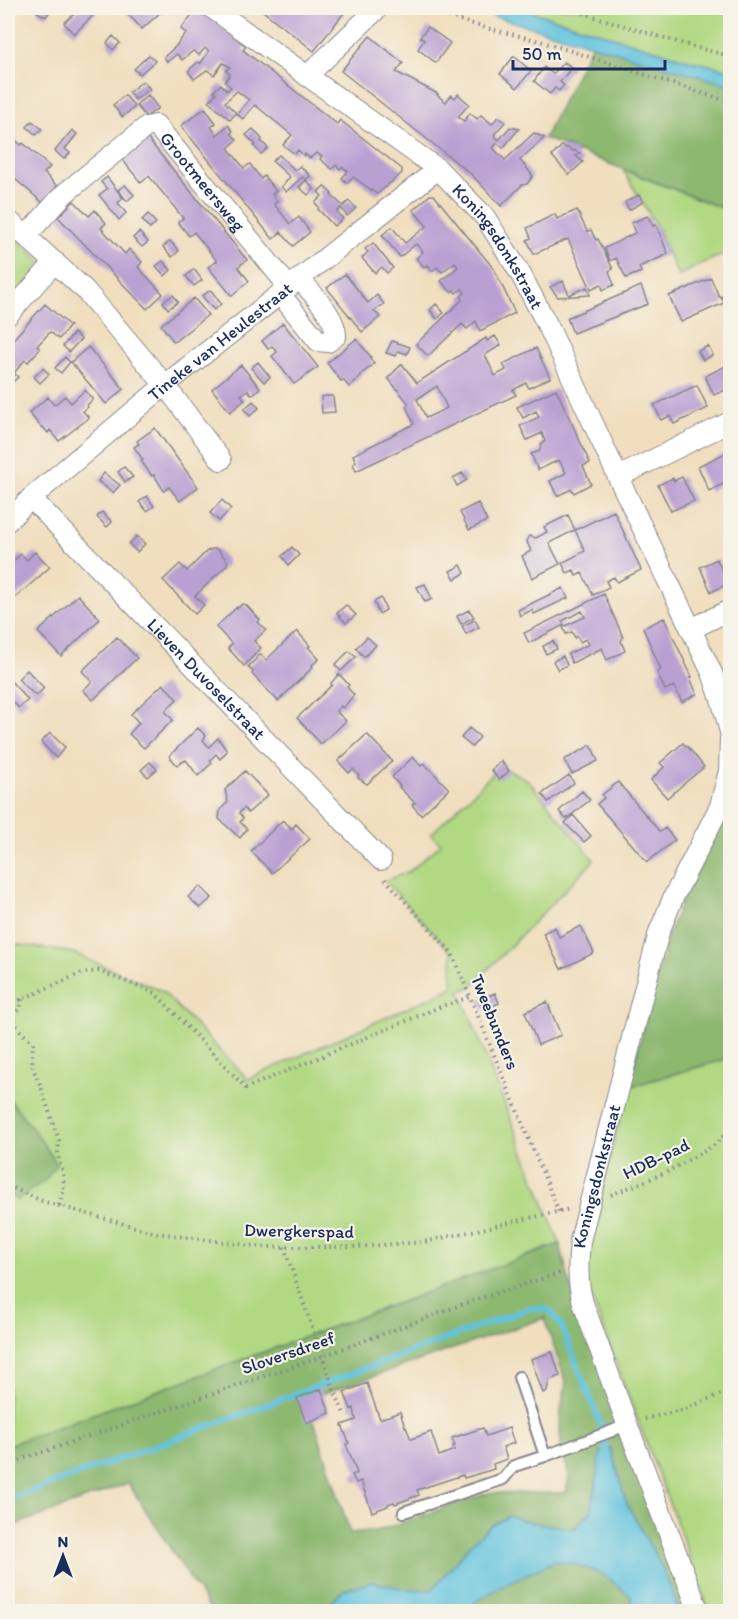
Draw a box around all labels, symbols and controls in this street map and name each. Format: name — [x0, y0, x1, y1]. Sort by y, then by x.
scale bar — [513, 33, 664, 71]
text: 50 m — [522, 43, 562, 65]
street label: Grootmeersweg — [155, 127, 250, 236]
street label: Koningsdonkstraat — [447, 179, 548, 313]
street label: Tineke van Heulestraat — [143, 277, 297, 406]
street label: Lieven Duvoselstraat — [142, 614, 270, 745]
street label: Tweebunders — [466, 971, 524, 1073]
street label: Koningsdonkstraat — [568, 1102, 625, 1249]
street label: HDB-pad — [619, 1133, 693, 1185]
street label: Dwergkerspad — [244, 1219, 355, 1243]
street label: Sloversdreef — [238, 1327, 338, 1379]
north arrow — [33, 1526, 93, 1586]
text: N — [58, 1532, 68, 1551]

